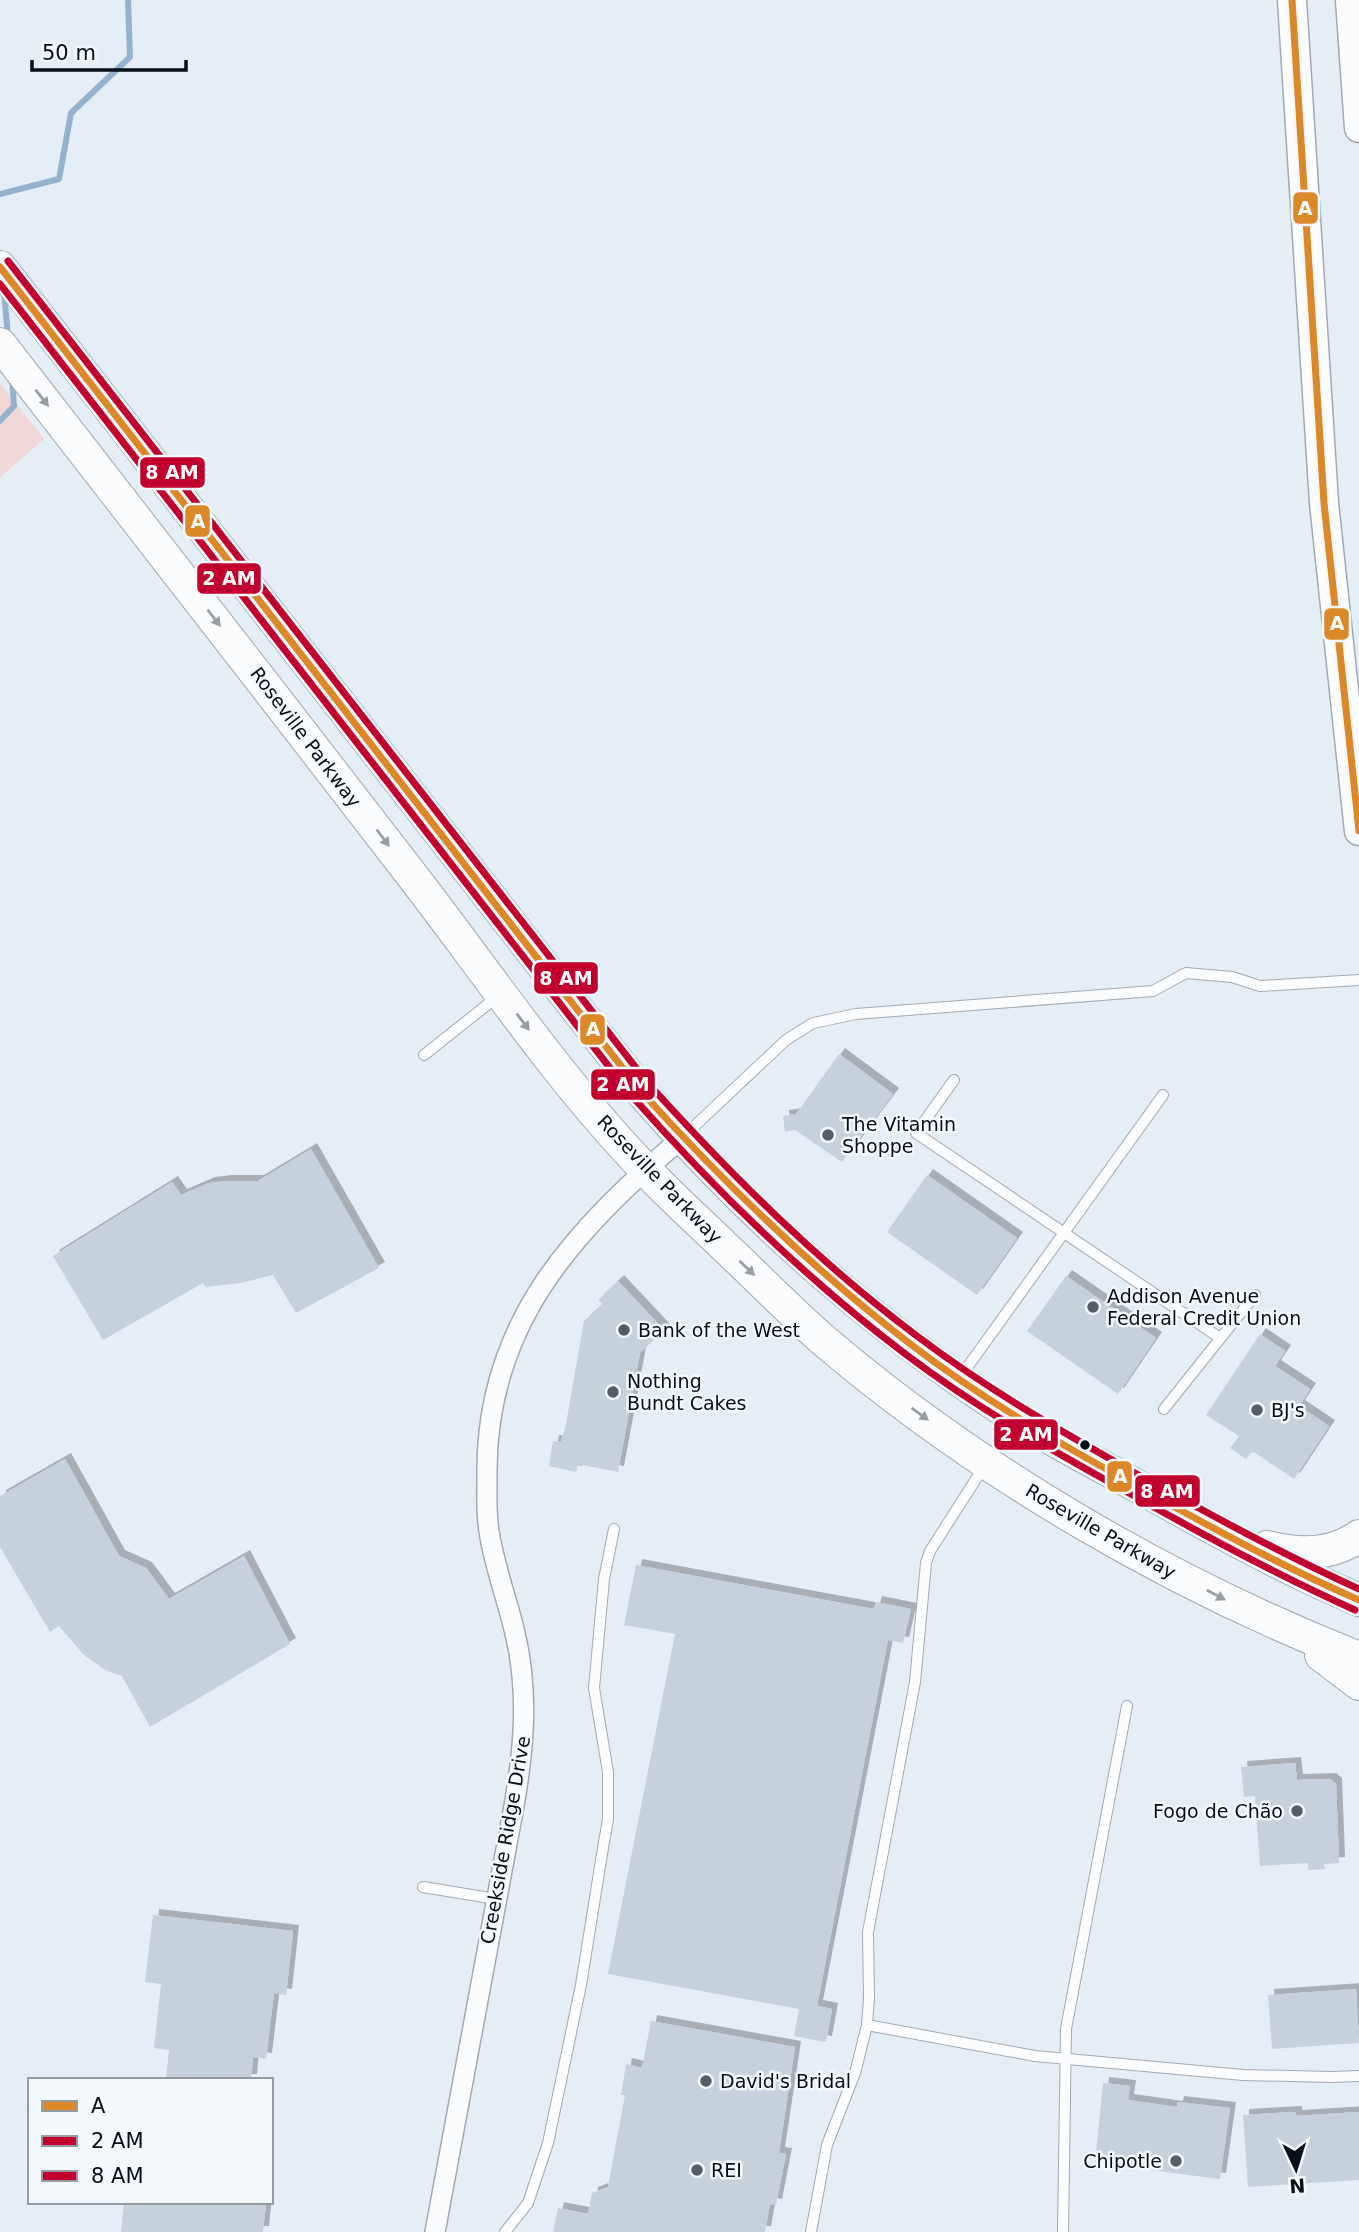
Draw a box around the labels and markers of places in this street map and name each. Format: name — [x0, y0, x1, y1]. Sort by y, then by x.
place label: The Vitamin Shoppe — [841, 1113, 956, 1157]
marker: The Vitamin Shoppe — [820, 1127, 836, 1143]
place label: Addison Avenue Federal Credit Union — [1107, 1285, 1301, 1329]
marker: Addison Avenue Federal Credit Union — [1085, 1299, 1101, 1315]
place label: Bank of the West — [638, 1319, 800, 1341]
marker: Bank of the West — [616, 1322, 632, 1338]
place label: Nothing Bundt Cakes — [627, 1370, 747, 1414]
marker: Nothing Bundt Cakes — [605, 1384, 621, 1400]
place label: BJ's — [1271, 1399, 1305, 1421]
marker: BJ's — [1249, 1402, 1265, 1418]
unlabelled marker — [1078, 1438, 1092, 1452]
place label: Fogo de Chão — [1153, 1800, 1283, 1822]
marker: Fogo de Chão — [1289, 1803, 1305, 1819]
place label: David's Bridal — [720, 2070, 851, 2092]
marker: David's Bridal — [698, 2073, 714, 2089]
place label: Chipotle — [1083, 2150, 1162, 2172]
marker: Chipotle — [1168, 2153, 1184, 2169]
place label: REI — [711, 2159, 742, 2181]
marker: REI — [689, 2162, 705, 2178]

